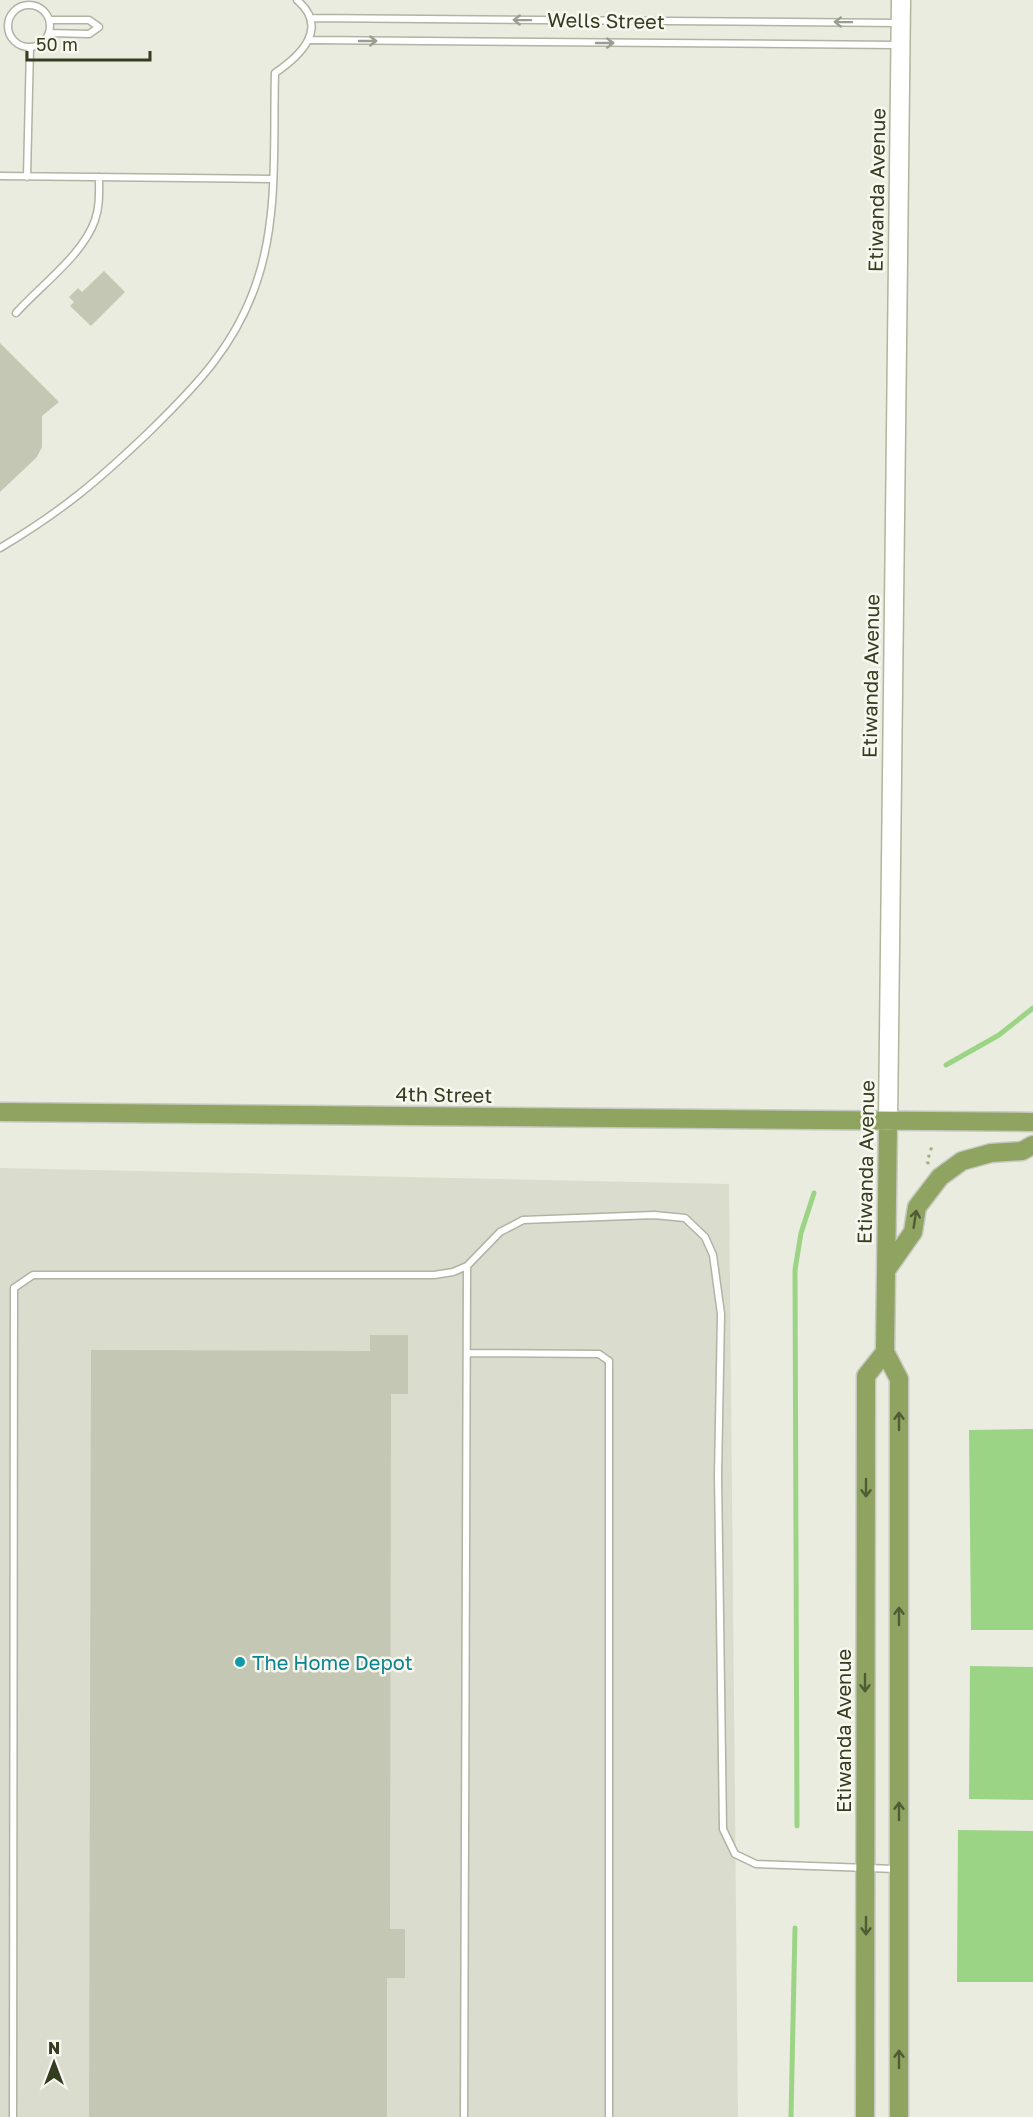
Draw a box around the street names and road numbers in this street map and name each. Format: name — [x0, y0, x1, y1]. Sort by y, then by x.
street label: Wells Street — [547, 7, 665, 33]
street label: Etiwanda Avenue — [863, 108, 889, 272]
street label: Etiwanda Avenue — [857, 594, 883, 758]
street label: Etiwanda Avenue — [852, 1080, 878, 1244]
street label: 4th Street — [395, 1081, 493, 1107]
street label: Etiwanda Avenue — [831, 1649, 855, 1813]

